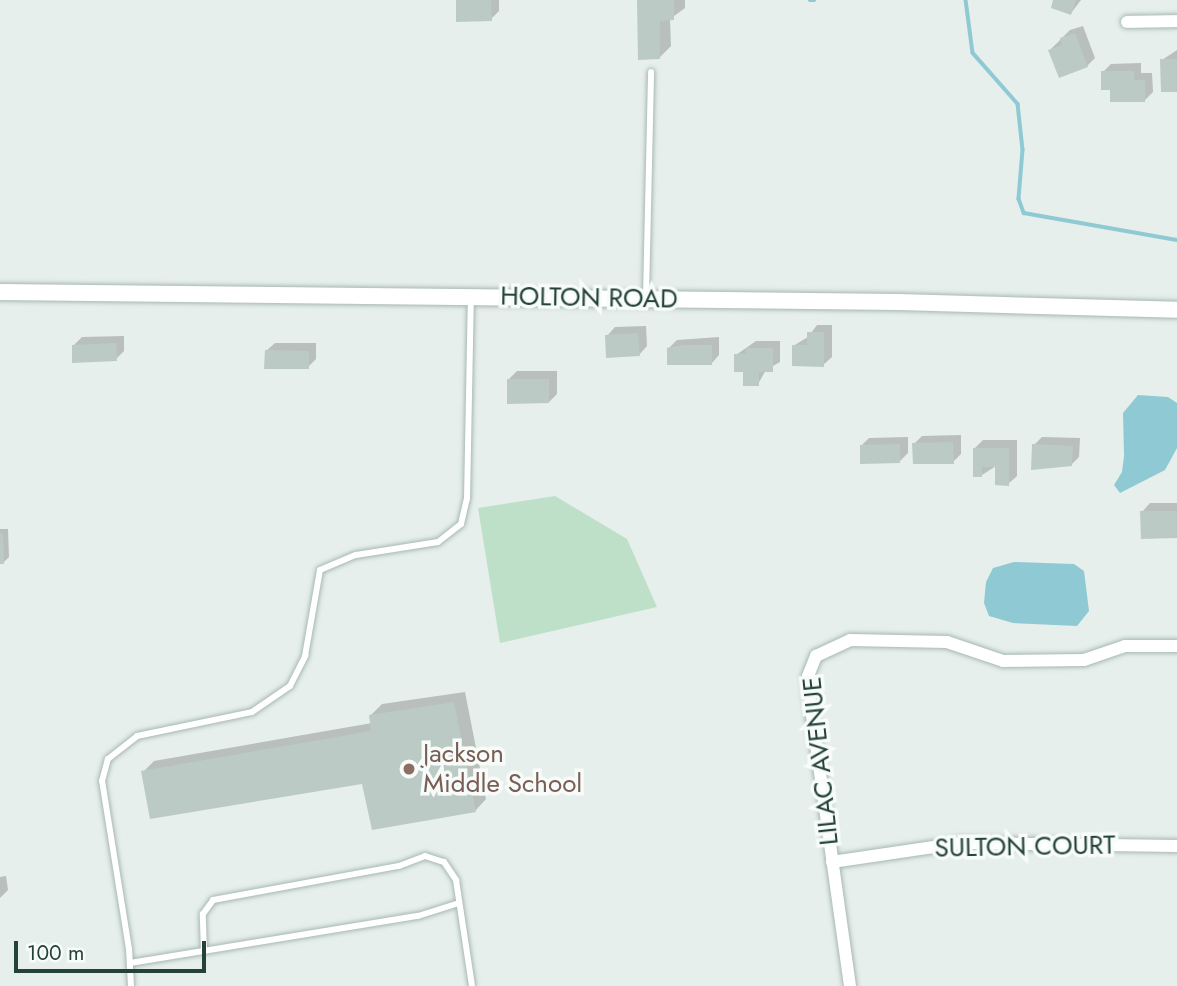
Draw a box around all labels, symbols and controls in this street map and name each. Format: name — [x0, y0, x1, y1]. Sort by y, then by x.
street label: HOLTON ROAD — [500, 281, 678, 315]
street label: LILAC AVENUE — [797, 675, 845, 847]
place label: Jackson Middle School — [423, 738, 582, 800]
marker: Jackson Middle School — [401, 761, 417, 777]
street label: SULTON COURT — [934, 830, 1116, 864]
scale bar — [18, 926, 210, 970]
text: 100 m — [27, 938, 84, 968]

